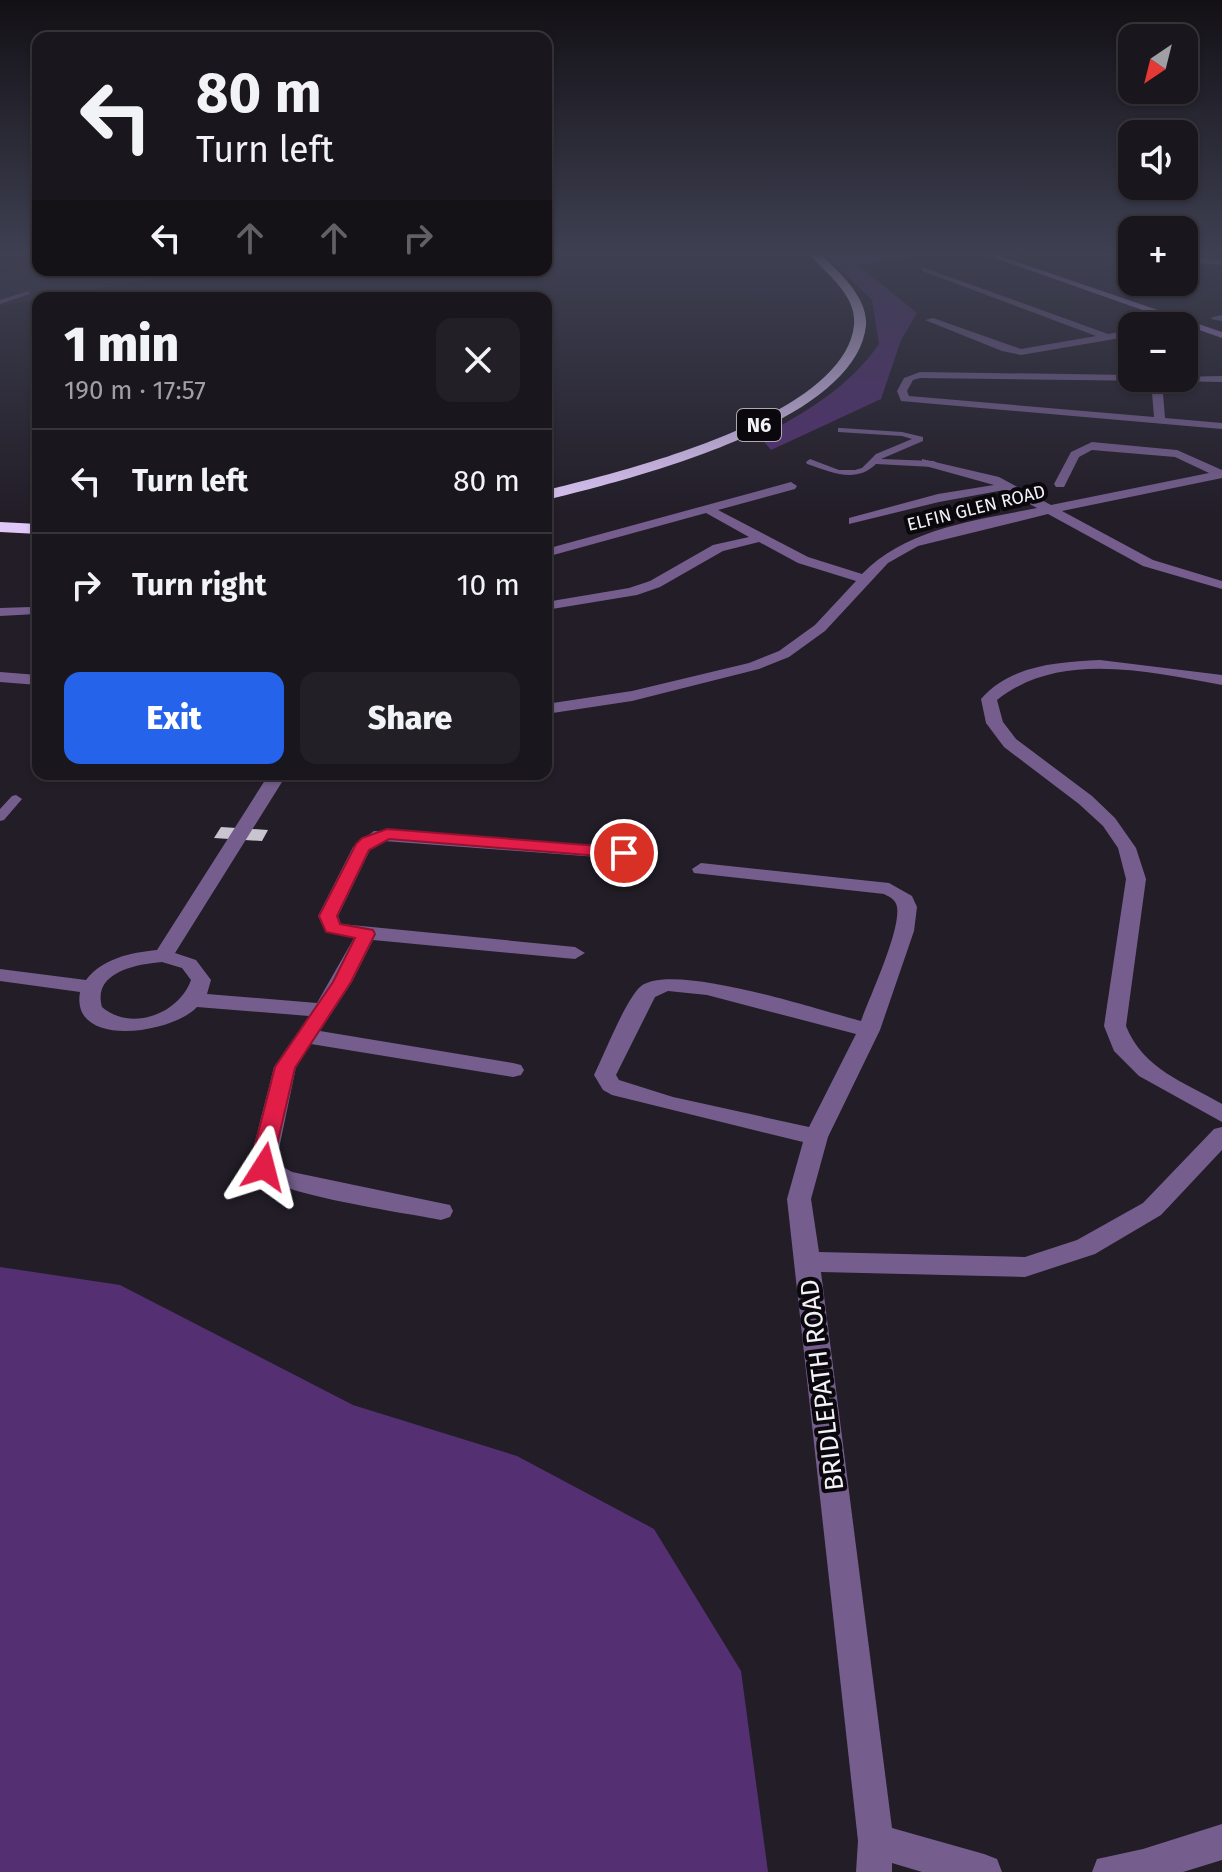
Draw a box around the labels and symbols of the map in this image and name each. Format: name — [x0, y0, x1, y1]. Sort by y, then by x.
north arrow — [1118, 24, 1198, 104]
road number: N6 — [737, 409, 781, 441]
street label: ELFIN GLEN ROAD — [905, 480, 1047, 536]
pin — [590, 819, 658, 887]
position arrow — [222, 1125, 306, 1209]
street label: BRIDLEPATH ROAD — [794, 1277, 850, 1493]

